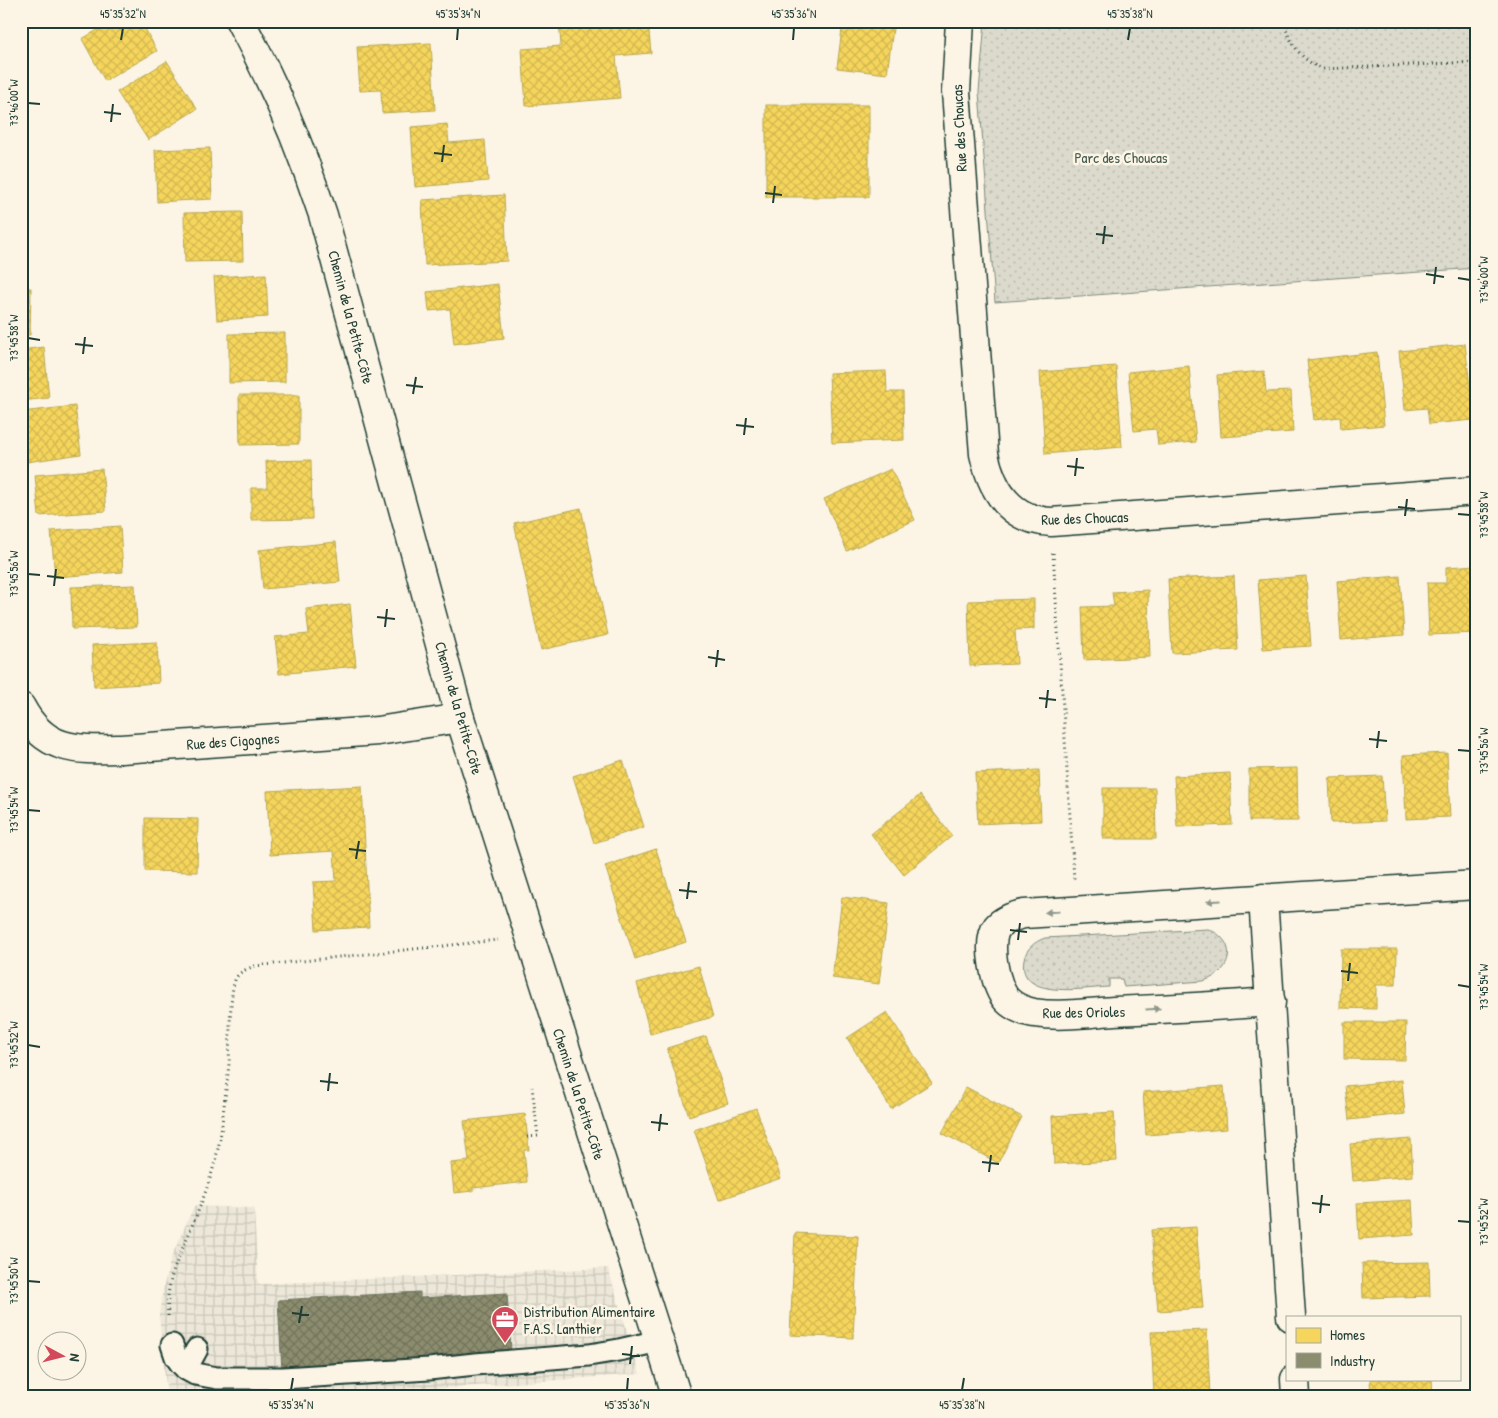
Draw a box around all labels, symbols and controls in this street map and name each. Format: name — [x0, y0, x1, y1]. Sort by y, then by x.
text: 45°35'32"N — [100, 5, 146, 22]
text: 45°35'34"N — [436, 5, 480, 22]
text: 45°35'36"N — [772, 5, 816, 22]
text: 45°35'38"N — [1107, 5, 1153, 22]
text: 73°46'00"W — [5, 79, 22, 127]
street label: Rue des Choucas — [946, 84, 972, 172]
park label: Parc des Choucas — [1074, 147, 1168, 168]
street label: Chemin de la Petite-Côte — [323, 248, 379, 386]
text: 73°46'00"W — [1475, 256, 1492, 304]
text: 73°45'58"W — [5, 314, 22, 361]
text: 73°45'58"W — [1475, 491, 1492, 538]
street label: Rue des Choucas — [1041, 506, 1129, 530]
text: 73°45'56"W — [5, 550, 22, 597]
street label: Chemin de la Petite-Côte — [430, 639, 488, 777]
street label: Rue des Cigognes — [186, 727, 280, 755]
text: 73°45'56"W — [1475, 727, 1492, 774]
text: 73°45'54"W — [5, 786, 22, 833]
one-way arrow — [1206, 898, 1222, 906]
one-way arrow — [1044, 908, 1060, 916]
text: 73°45'54"W — [1475, 963, 1492, 1010]
street label: Rue des Orioles — [1043, 1001, 1126, 1023]
one-way arrow — [1145, 1005, 1161, 1013]
text: 73°45'52"W — [5, 1021, 22, 1069]
street label: Chemin de la Petite-Côte — [548, 1026, 610, 1162]
text: 73°45'52"W — [1475, 1198, 1492, 1246]
text: 73°45'50"W — [5, 1257, 22, 1305]
place label: Distribution Alimentaire F.A.S. Lanthier — [523, 1301, 655, 1339]
office icon: Distribution Alimentaire F.A.S. Lanthier — [490, 1305, 520, 1344]
legend — [1286, 1316, 1460, 1380]
text: Homes — [1330, 1324, 1365, 1345]
north arrow — [38, 1330, 88, 1380]
text: Industry — [1330, 1350, 1375, 1371]
text: N — [65, 1353, 85, 1363]
text: 45°35'34"N — [269, 1396, 313, 1413]
text: 45°35'36"N — [605, 1396, 649, 1413]
text: 45°35'38"N — [939, 1396, 985, 1413]

